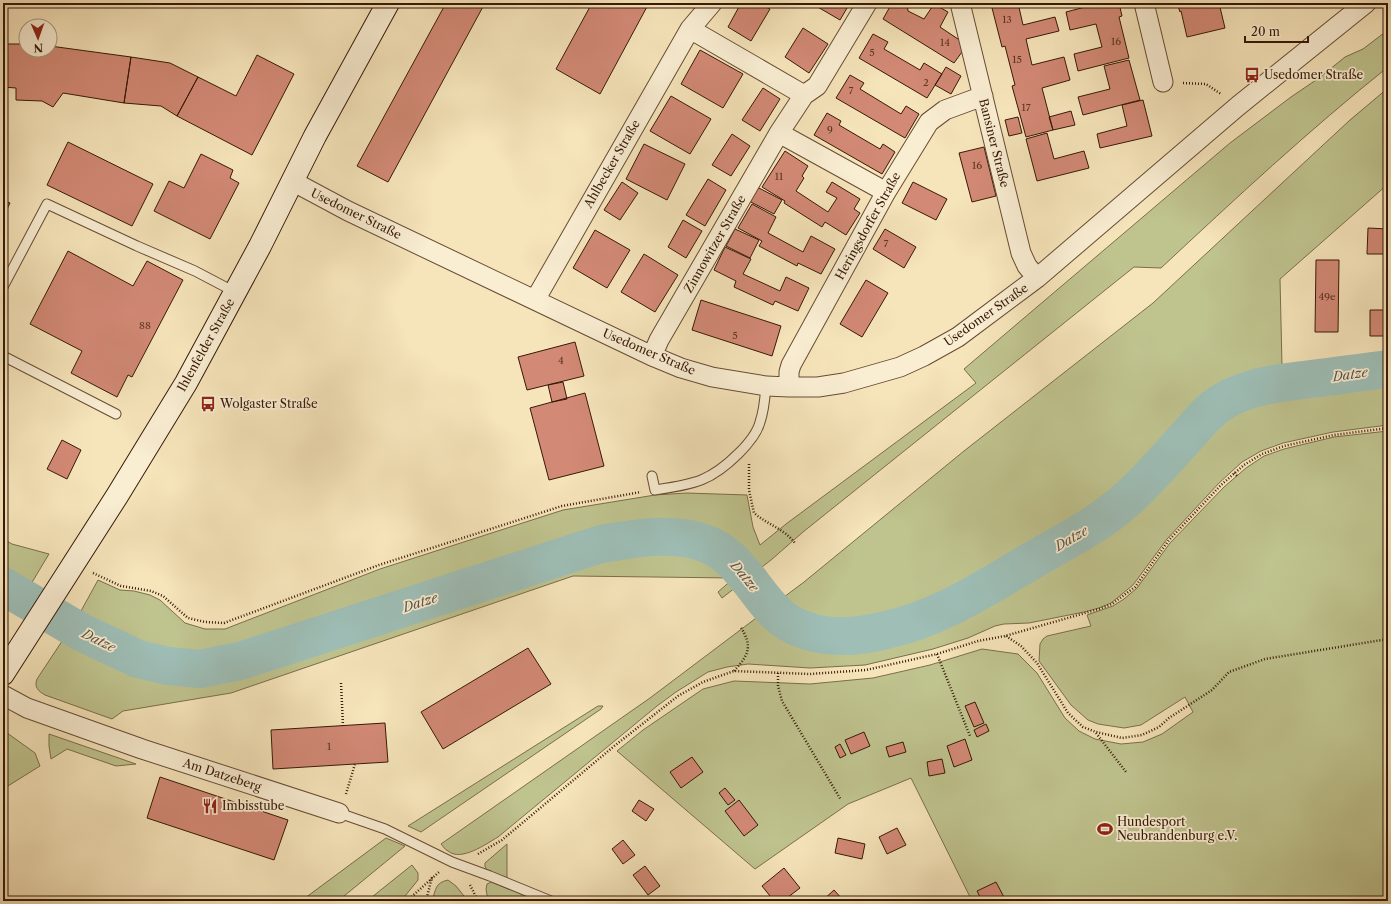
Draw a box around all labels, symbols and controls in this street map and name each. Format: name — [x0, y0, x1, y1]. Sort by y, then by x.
house number: 13 — [1002, 13, 1012, 26]
north arrow — [18, 18, 58, 58]
scale bar — [1245, 18, 1308, 44]
text: 20 m — [1251, 24, 1280, 39]
house number: 16 — [1111, 35, 1121, 48]
house number: 14 — [940, 36, 950, 49]
text: N — [33, 41, 43, 55]
house number: 5 — [869, 46, 875, 59]
house number: 15 — [1012, 53, 1022, 66]
bus stop icon: Usedomer Straße — [1243, 66, 1261, 84]
place label: Usedomer Straße — [1264, 67, 1364, 82]
house number: 2 — [923, 76, 929, 89]
house number: 7 — [849, 84, 854, 97]
street label: Bansiner Straße — [976, 97, 1013, 189]
house number: 17 — [1021, 101, 1031, 114]
street label: Ahlbecker Straße — [580, 117, 643, 211]
house number: 9 — [827, 123, 833, 136]
house number: 16 — [972, 159, 982, 172]
street label: Heringsdorfer Straße — [832, 169, 904, 282]
house number: 11 — [775, 170, 784, 183]
street label: Usedomer Straße — [308, 185, 404, 242]
street label: Zinnowitzer Straße — [680, 192, 749, 295]
house number: 7 — [884, 237, 889, 250]
street label: Usedomer Straße — [941, 280, 1031, 349]
house number: 49e — [1318, 290, 1336, 303]
street label: Ihlenfelder Straße — [174, 295, 237, 394]
house number: 88 — [139, 319, 151, 332]
street label: Usedomer Straße — [601, 325, 698, 378]
house number: 5 — [732, 329, 738, 342]
house number: 4 — [558, 354, 564, 367]
water label: Datze — [1330, 364, 1369, 385]
bus stop icon: Wolgaster Straße — [199, 395, 217, 413]
place label: Wolgaster Straße — [219, 396, 318, 411]
water label: Datze — [1051, 522, 1091, 554]
water label: Datze — [727, 557, 763, 595]
water label: Datze — [400, 589, 440, 615]
water label: Datze — [79, 625, 119, 655]
house number: 1 — [327, 740, 332, 753]
street label: Am Datzeberg — [180, 754, 264, 794]
restaurant icon: Imbisstube — [201, 797, 219, 815]
place label: Imbisstube — [222, 798, 285, 813]
place label: Hundesport Neubrandenburg e.V. — [1117, 814, 1237, 843]
sports icon: Hundesport Neubrandenburg e.V. — [1096, 820, 1114, 838]

